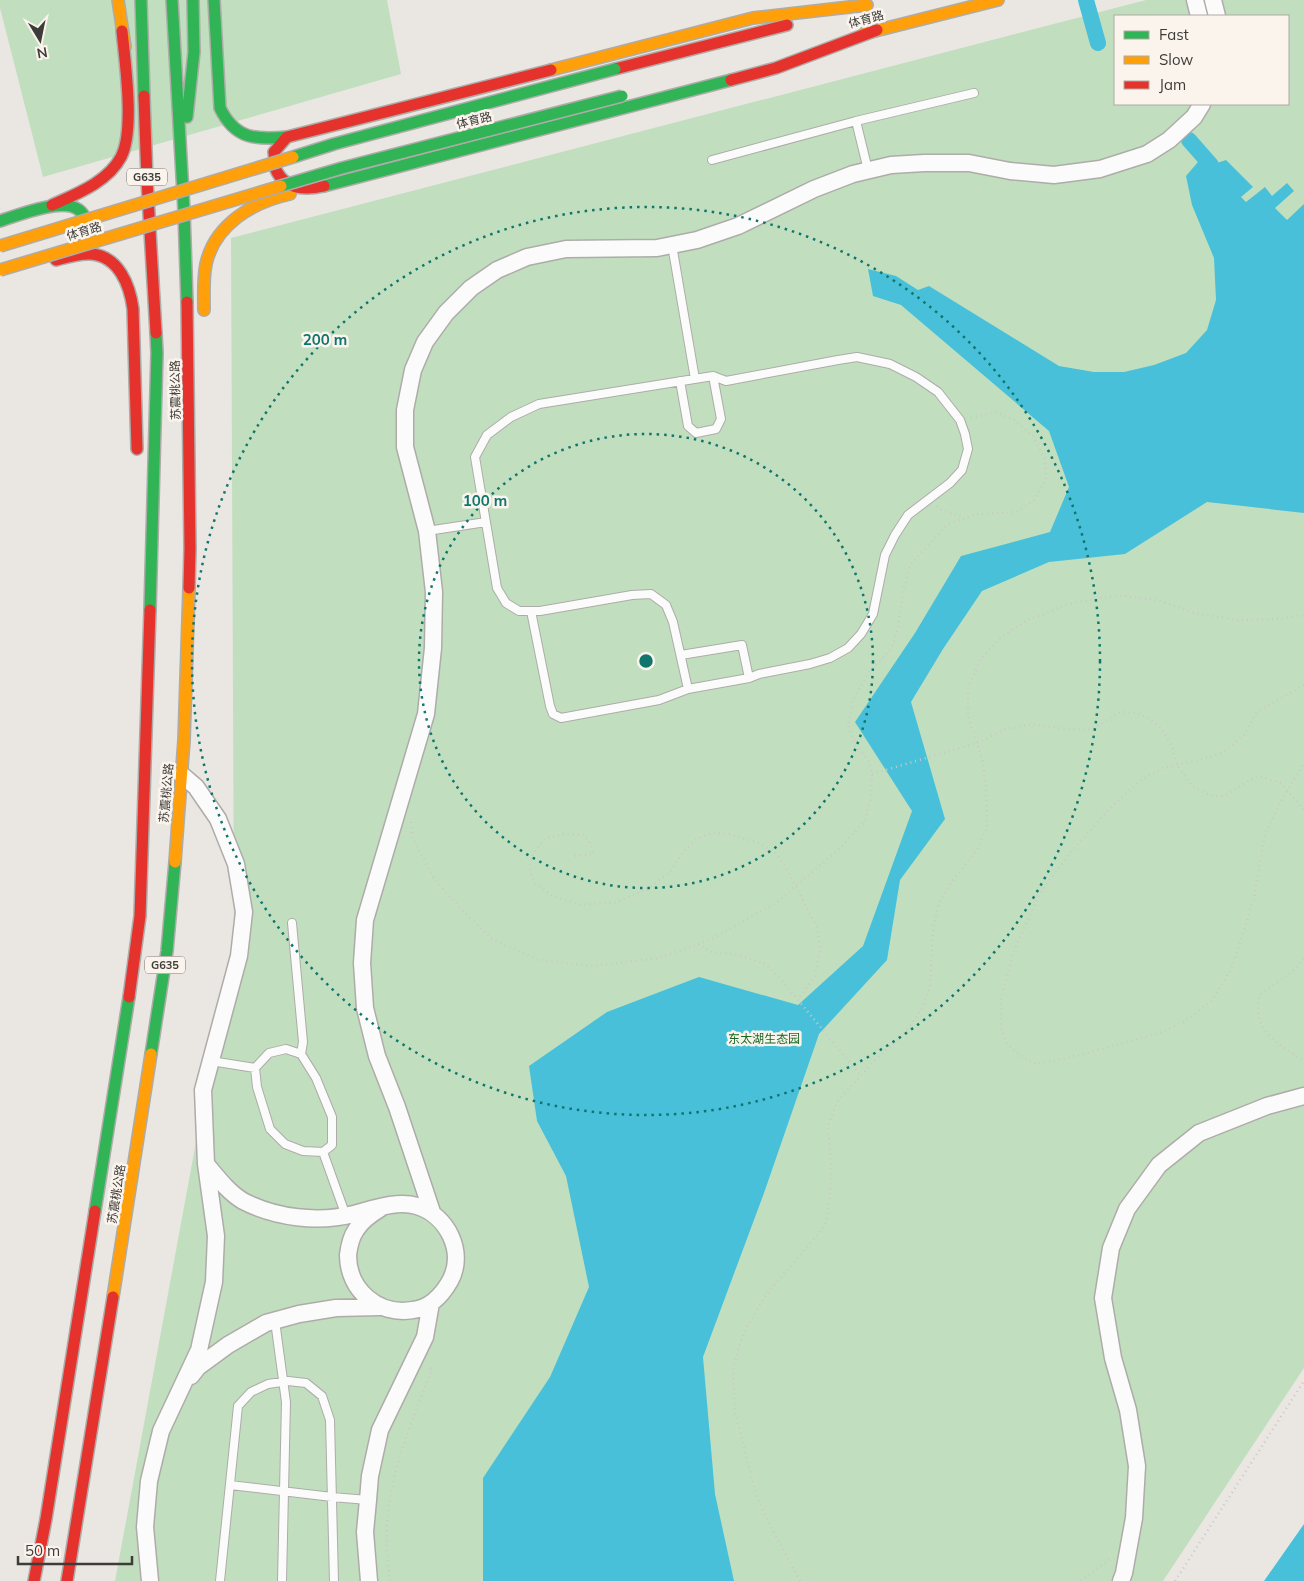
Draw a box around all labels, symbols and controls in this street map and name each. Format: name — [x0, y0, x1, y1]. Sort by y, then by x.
street label: 体育路 — [847, 7, 885, 31]
north arrow — [15, 15, 65, 65]
legend — [1114, 15, 1289, 105]
text: Fast — [1159, 25, 1189, 44]
text: N — [35, 43, 49, 63]
text: Slow — [1159, 50, 1193, 69]
text: Jam — [1159, 75, 1186, 94]
street label: 体育路 — [455, 108, 493, 132]
road number: G635 — [127, 168, 167, 186]
street label: 体育路 — [65, 219, 103, 243]
text: 200 m — [303, 330, 347, 349]
street label: 苏震桃公路 — [167, 360, 183, 420]
text: 100 m — [463, 491, 507, 510]
centre of rings — [637, 652, 655, 670]
street label: 苏震桃公路 — [156, 762, 176, 824]
road number: G635 — [145, 956, 185, 974]
park label: 东太湖生态园 — [728, 1031, 800, 1046]
street label: 苏震桃公路 — [104, 1163, 128, 1225]
scale bar — [18, 1534, 131, 1566]
text: 50 m — [25, 1541, 60, 1560]

